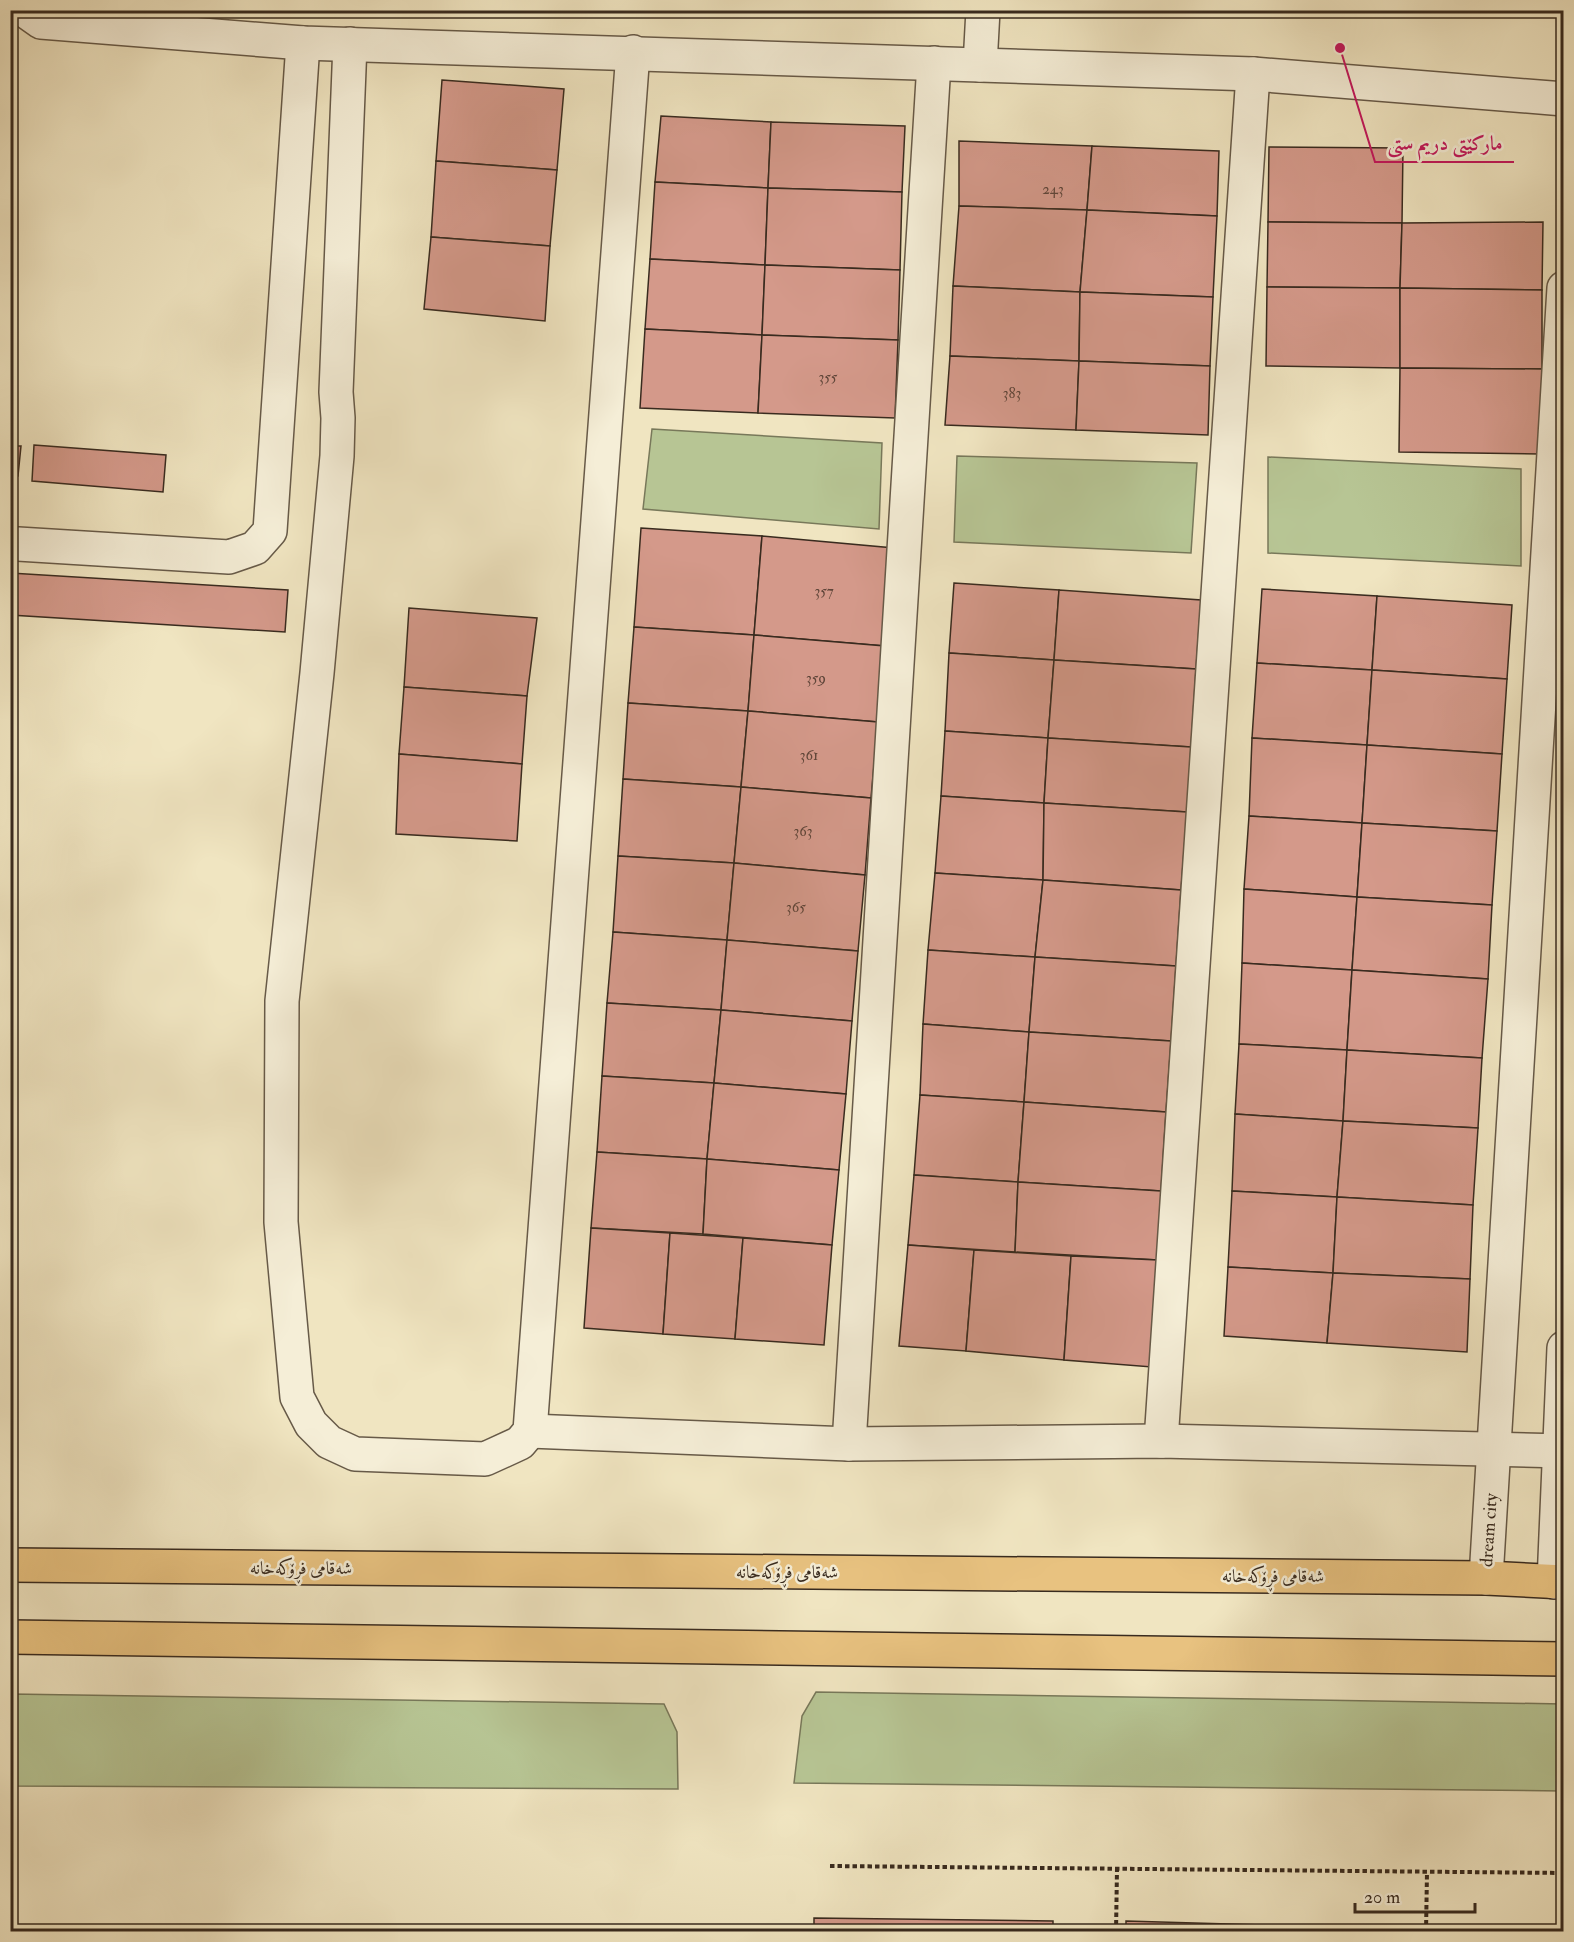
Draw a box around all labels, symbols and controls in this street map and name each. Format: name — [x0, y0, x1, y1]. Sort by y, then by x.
callout: مارکێتی دریم ستی — [1375, 124, 1514, 162]
text: مارکێتی دریم ستی — [1388, 131, 1502, 161]
house number: 243 — [1042, 180, 1064, 199]
house number: 355 — [819, 368, 838, 387]
house number: 383 — [1003, 384, 1021, 403]
house number: 357 — [814, 582, 834, 601]
house number: 359 — [806, 669, 826, 688]
house number: 361 — [800, 746, 818, 765]
house number: 363 — [793, 822, 813, 841]
house number: 365 — [786, 898, 806, 917]
street label: dream city — [1475, 1491, 1503, 1568]
street label: شەقامی فڕۆکەخانە — [250, 1557, 352, 1584]
street label: شەقامی فڕۆکەخانە — [736, 1561, 838, 1588]
street label: شەقامی فڕۆکەخانە — [1222, 1565, 1324, 1592]
scale bar — [1355, 1876, 1475, 1914]
text: 20 m — [1364, 1886, 1400, 1909]

